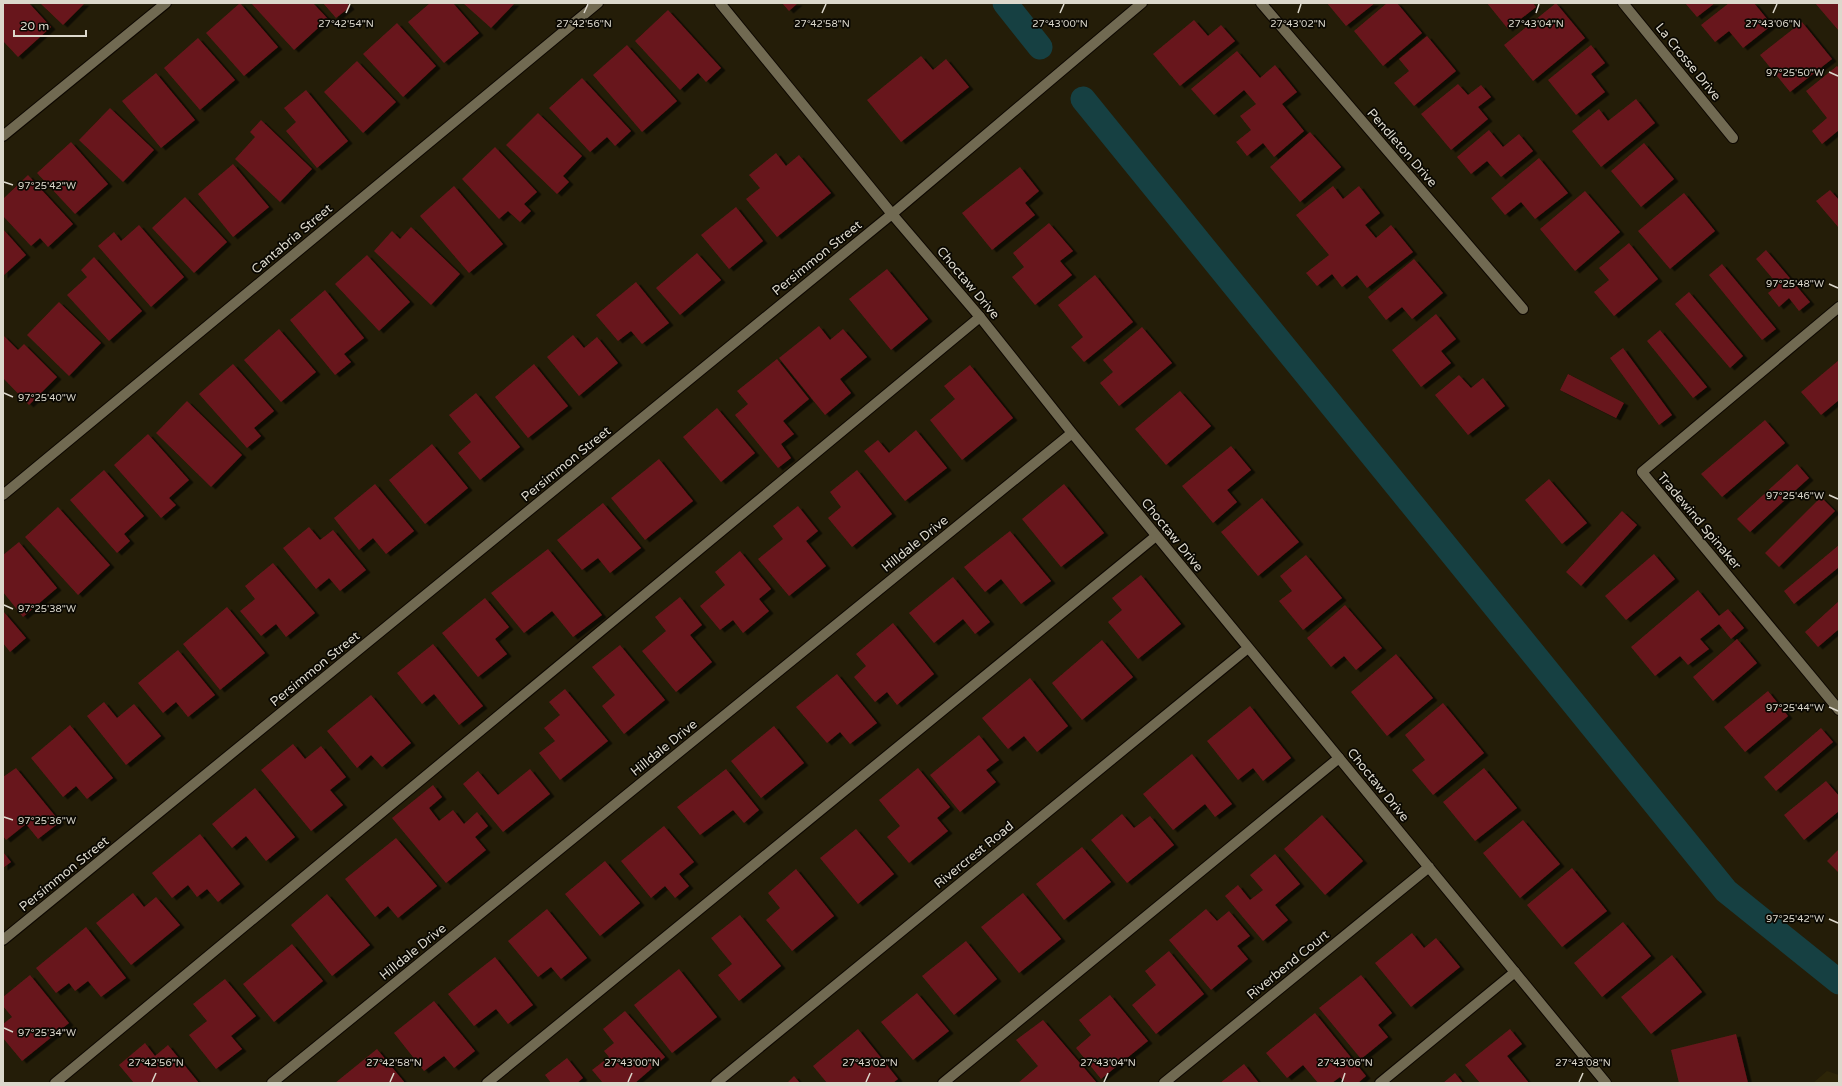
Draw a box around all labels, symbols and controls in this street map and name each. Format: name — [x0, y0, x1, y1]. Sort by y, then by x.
scale bar — [14, 12, 86, 38]
text: 27°42'54"N — [318, 18, 374, 30]
text: 27°42'56"N — [556, 18, 612, 30]
text: 27°42'58"N — [794, 18, 850, 30]
text: 27°43'00"N — [1032, 18, 1088, 30]
text: 27°43'02"N — [1270, 18, 1326, 30]
text: 27°43'04"N — [1508, 18, 1564, 30]
text: 27°43'06"N — [1745, 18, 1801, 30]
text: 20 m — [20, 19, 49, 33]
street label: La Crosse Drive — [1652, 20, 1724, 104]
text: 97°25'50"W — [1766, 67, 1824, 79]
street label: Pendleton Drive — [1364, 105, 1440, 191]
text: 97°25'42"W — [18, 180, 76, 192]
street label: Cantabria Street — [248, 201, 336, 277]
street label: Persimmon Street — [769, 217, 865, 299]
street label: Choctaw Drive — [933, 244, 1003, 322]
text: 97°25'48"W — [1766, 278, 1824, 290]
text: 97°25'40"W — [18, 392, 76, 404]
street label: Persimmon Street — [518, 423, 614, 505]
street label: Tradewind Spinaker — [1654, 469, 1744, 573]
text: 97°25'46"W — [1766, 490, 1824, 502]
street label: Choctaw Drive — [1138, 495, 1206, 575]
street label: Hilldale Drive — [879, 512, 951, 576]
text: 97°25'38"W — [18, 603, 76, 615]
street label: Persimmon Street — [267, 628, 363, 710]
text: 97°25'44"W — [1766, 702, 1824, 714]
street label: Hilldale Drive — [628, 716, 700, 780]
street label: Choctaw Drive — [1344, 745, 1412, 825]
text: 97°25'36"W — [18, 815, 76, 827]
street label: Rivercrest Road — [931, 818, 1017, 892]
street label: Persimmon Street — [16, 833, 112, 915]
text: 97°25'42"W — [1766, 913, 1824, 925]
street label: Hilldale Drive — [377, 920, 449, 984]
street label: Riverbend Court — [1244, 927, 1332, 1003]
text: 97°25'34"W — [18, 1027, 76, 1039]
text: 27°42'56"N — [128, 1057, 184, 1069]
text: 27°42'58"N — [366, 1057, 422, 1069]
text: 27°43'00"N — [604, 1057, 660, 1069]
text: 27°43'02"N — [842, 1057, 898, 1069]
text: 27°43'04"N — [1080, 1057, 1136, 1069]
text: 27°43'06"N — [1317, 1057, 1373, 1069]
text: 27°43'08"N — [1555, 1057, 1611, 1069]

